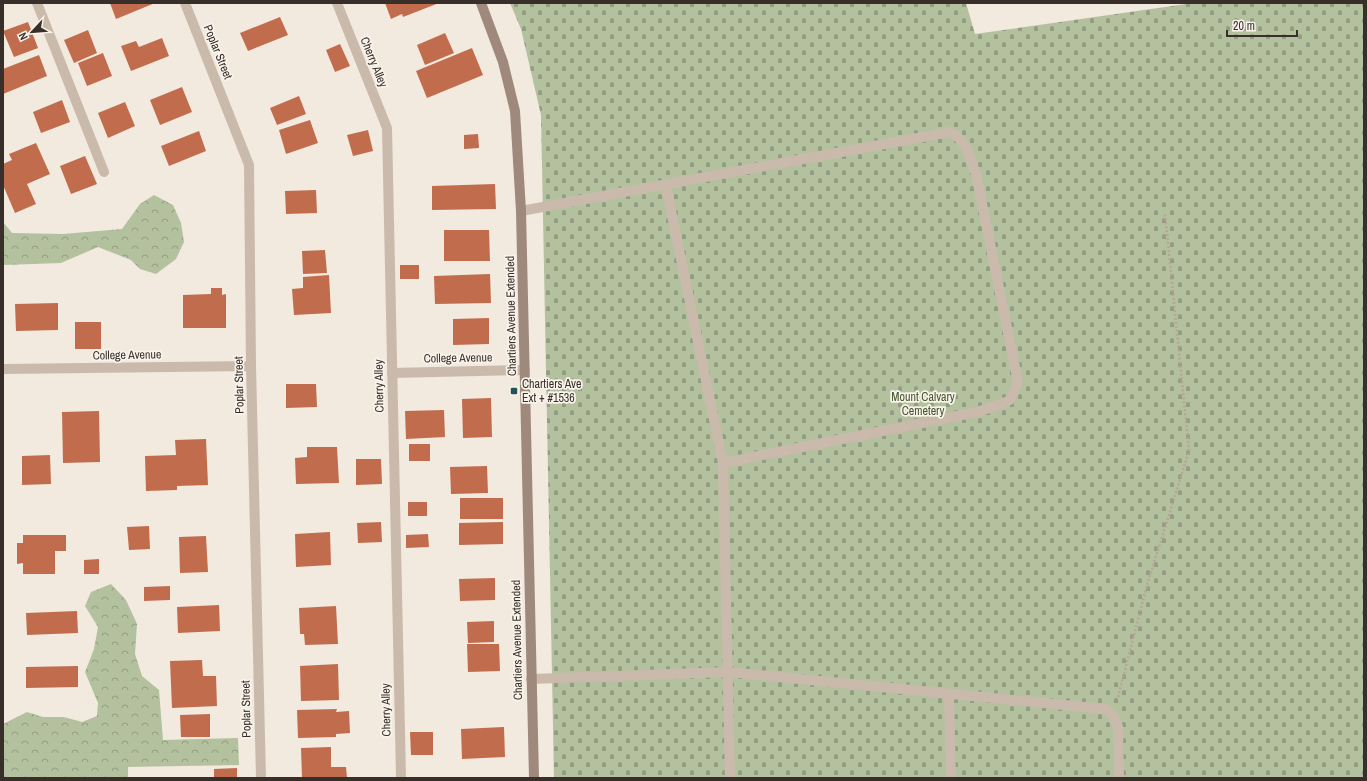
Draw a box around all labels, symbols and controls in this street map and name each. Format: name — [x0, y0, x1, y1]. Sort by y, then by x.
north arrow — [12, 12, 52, 52]
scale bar — [1227, 12, 1297, 38]
text: 20 m — [1233, 18, 1255, 34]
street label: Poplar Street — [200, 22, 236, 82]
text: N — [15, 30, 31, 42]
street label: Cherry Alley — [357, 34, 391, 90]
street label: Chartiers Avenue Extended — [502, 256, 520, 376]
street label: College Avenue — [92, 346, 162, 364]
street label: College Avenue — [423, 349, 493, 367]
street label: Poplar Street — [230, 356, 247, 414]
street label: Cherry Alley — [371, 359, 387, 413]
place label: Chartiers Ave Ext + #1536 — [522, 376, 581, 406]
marker: Chartiers Ave Ext + #1536 — [509, 386, 519, 396]
park label: Mount Calvary Cemetery — [891, 389, 955, 419]
street label: Chartiers Avenue Extended — [508, 580, 526, 700]
street label: Poplar Street — [237, 680, 254, 738]
street label: Cherry Alley — [378, 683, 394, 737]

